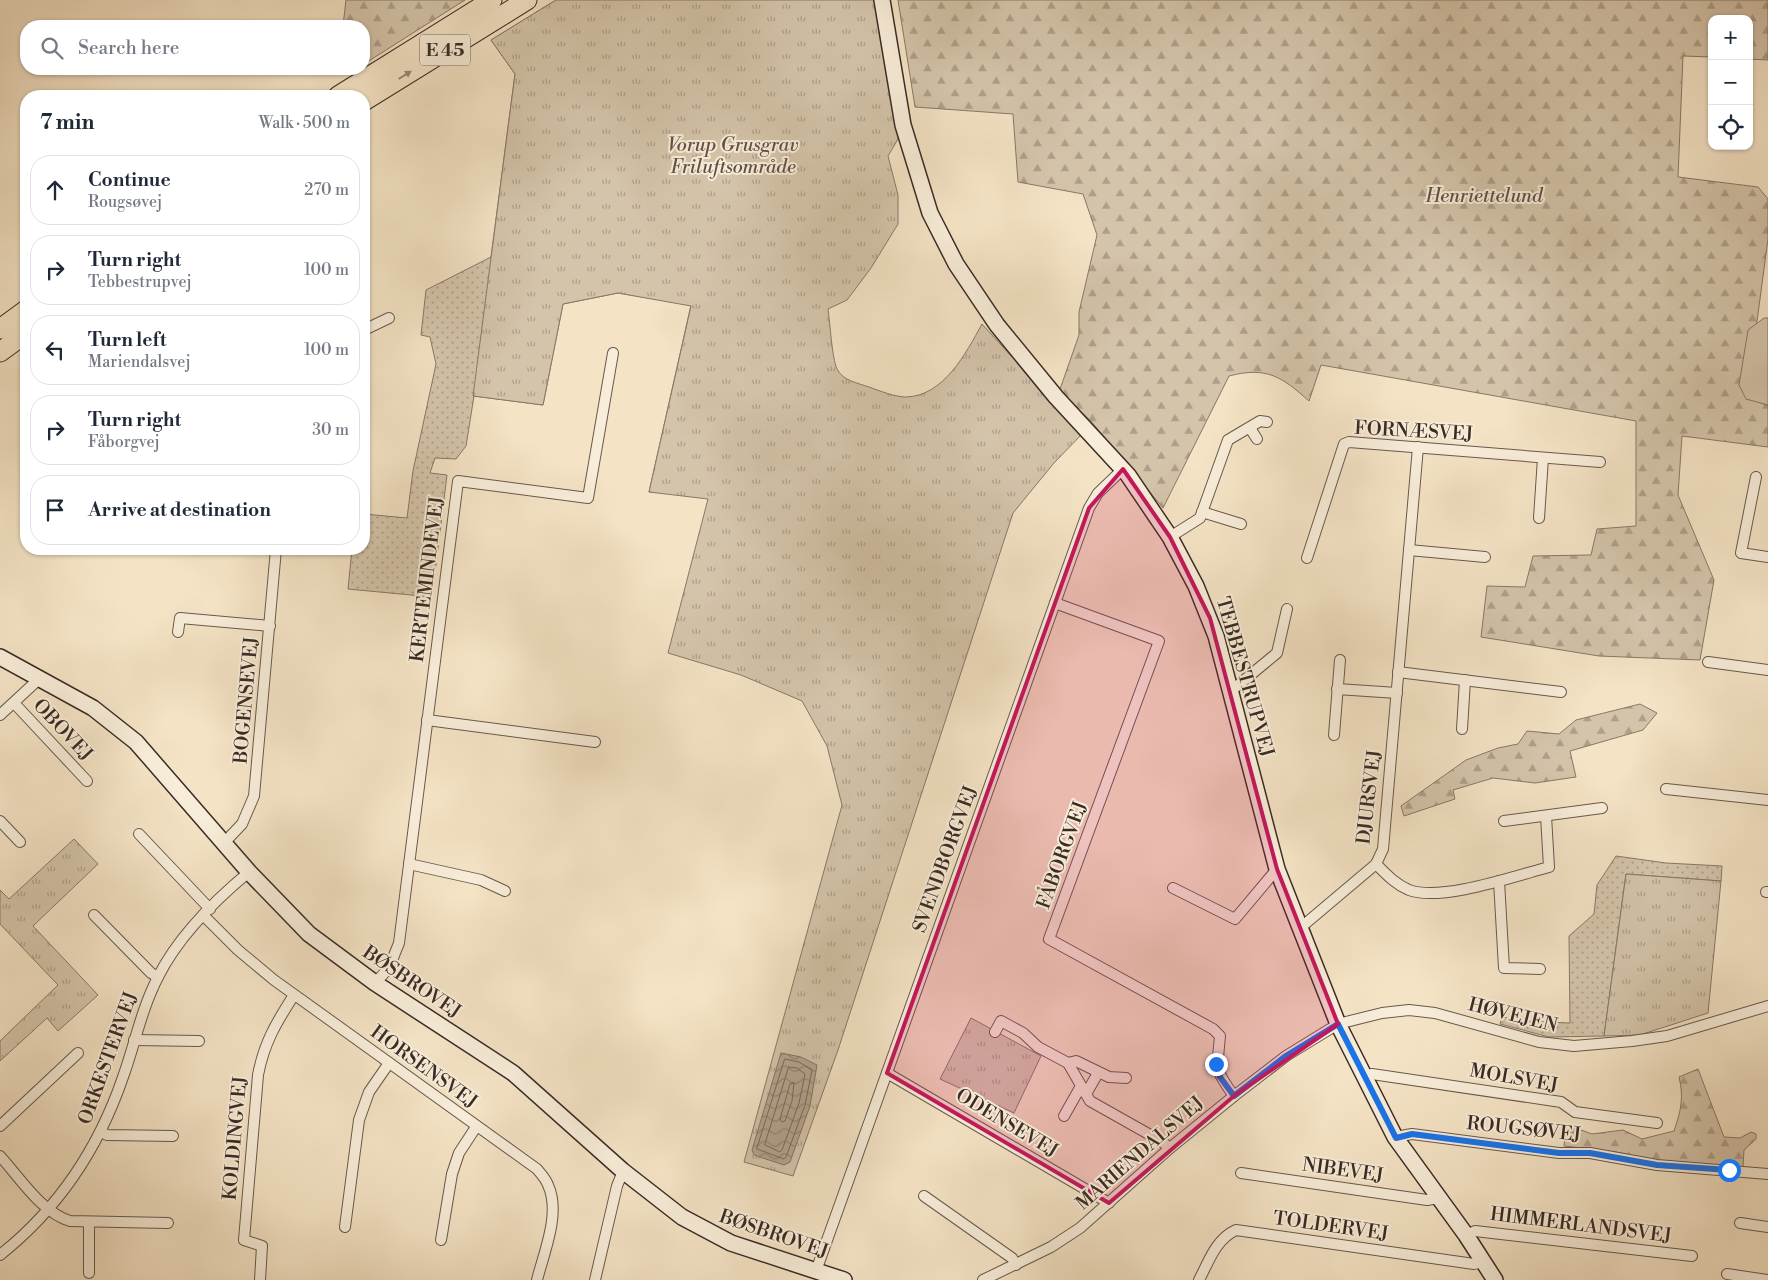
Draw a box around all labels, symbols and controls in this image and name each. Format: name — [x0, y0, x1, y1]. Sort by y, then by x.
map controls — [1708, 15, 1753, 150]
button: + — [1708, 15, 1753, 60]
search box — [20, 20, 370, 75]
icon: search — [38, 34, 66, 62]
road number: E 45 — [420, 34, 470, 66]
text: Search here — [78, 36, 179, 60]
button: − — [1708, 60, 1753, 105]
one-way arrow — [398, 70, 412, 80]
button: locate — [1708, 105, 1753, 150]
text: 7 min — [40, 110, 94, 136]
text: Walk · 500 m — [259, 113, 350, 133]
park label: Vorup Grusgrav Friluftsområde — [668, 133, 799, 179]
text: Continue — [88, 168, 171, 192]
icon: ahead — [41, 176, 69, 204]
text: 270 m — [304, 180, 349, 200]
park label: Henriettelund — [1424, 184, 1544, 208]
text: Rougsøvej — [88, 192, 162, 212]
text: Turn right — [88, 248, 181, 272]
icon: right — [41, 256, 69, 284]
text: 100 m — [304, 260, 349, 280]
text: Tebbestrupvej — [88, 272, 192, 292]
text: Turn left — [88, 328, 167, 352]
icon: left — [41, 336, 69, 364]
text: 100 m — [304, 340, 349, 360]
text: Mariendalsvej — [88, 352, 191, 372]
text: Turn right — [88, 408, 181, 432]
icon: right — [41, 416, 69, 444]
street label: FORNÆSVEJ — [1354, 416, 1474, 446]
text: 30 m — [312, 420, 349, 440]
text: Fåborgvej — [88, 432, 160, 452]
street label: KERTEMINDEVEJ — [405, 495, 449, 663]
icon: arrive — [41, 496, 69, 524]
text: Arrive at destination — [88, 498, 271, 522]
street label: TEBBESTRUPVEJ — [1211, 594, 1279, 760]
street label: BOGENSEVEJ — [228, 635, 264, 766]
street label: OBOVEJ — [28, 694, 98, 766]
street label: DJURSVEJ — [1351, 748, 1387, 846]
street label: SVENDBORGVEJ — [907, 782, 983, 936]
street label: FÅBORGVEJ — [1030, 797, 1093, 912]
street label: BØSBROVEJ — [357, 940, 466, 1024]
street label: ORKESTERVEJ — [73, 988, 143, 1128]
street label: HØVEJEN — [1466, 992, 1560, 1038]
street label: HORSENSVEJ — [366, 1020, 482, 1114]
route end — [1205, 1053, 1228, 1076]
street label: MOLSVEJ — [1468, 1058, 1560, 1098]
street label: KOLDINGVEJ — [218, 1075, 252, 1201]
street label: ODENSEVEJ — [951, 1083, 1063, 1163]
street label: MARIENDALSVEJ — [1071, 1091, 1209, 1215]
street label: ROUGSØVEJ — [1465, 1111, 1583, 1147]
street label: NIBEVEJ — [1301, 1152, 1385, 1188]
route start — [1718, 1159, 1741, 1182]
street label: HIMMERLANDSVEJ — [1489, 1202, 1673, 1248]
street label: BØSBROVEJ — [715, 1204, 832, 1264]
street label: TOLDERVEJ — [1272, 1206, 1390, 1246]

